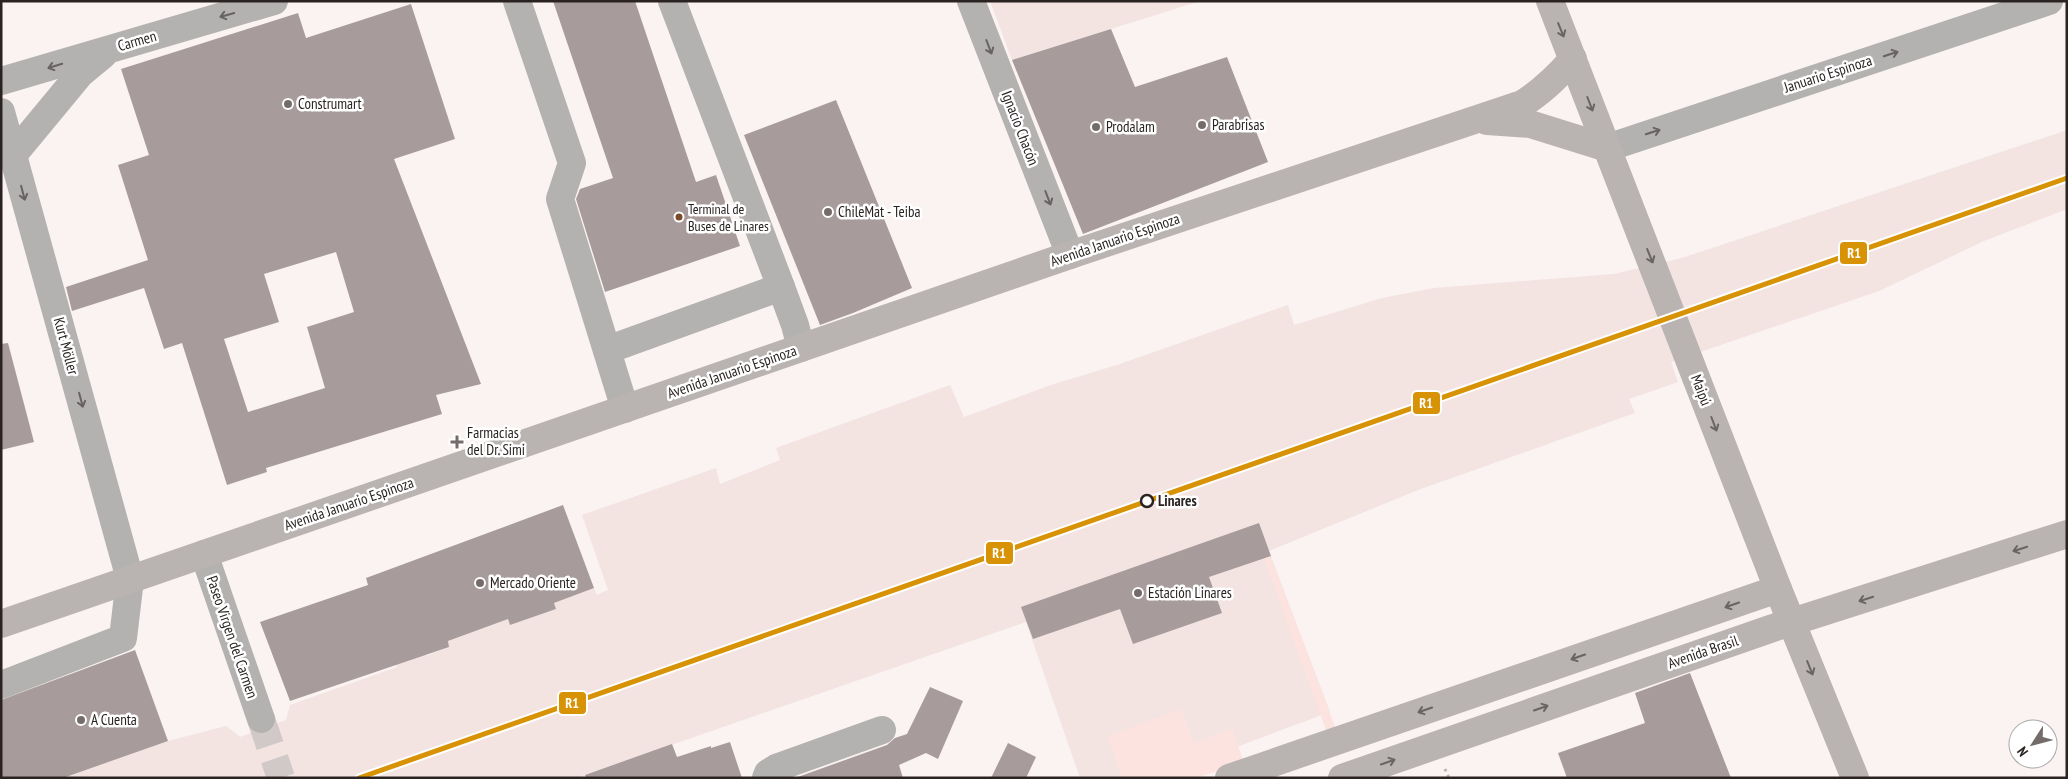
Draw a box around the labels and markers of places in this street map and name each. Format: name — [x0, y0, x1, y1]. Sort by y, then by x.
place label: Construmart — [298, 94, 362, 113]
marker: Construmart — [282, 98, 294, 110]
place label: Parabrisas — [1212, 115, 1265, 134]
place label: Prodalam — [1106, 117, 1155, 136]
marker: Parabrisas — [1196, 119, 1208, 131]
marker: Prodalam — [1090, 121, 1102, 133]
place label: Terminal de Buses de Linares — [688, 200, 769, 235]
place label: ChileMat - Teiba — [838, 202, 920, 221]
marker: ChileMat - Teiba — [822, 206, 834, 218]
marker: Terminal de Buses de Linares — [674, 212, 684, 222]
place label: Farmacias del Dr. Simi — [467, 423, 525, 459]
marker: Farmacias del Dr. Simi — [451, 436, 463, 448]
place label: Linares — [1158, 491, 1197, 510]
marker: Linares — [1140, 494, 1154, 508]
place label: Mercado Oriente — [490, 573, 576, 592]
marker: Mercado Oriente — [474, 577, 486, 589]
place label: Estación Linares — [1148, 583, 1232, 602]
marker: Estación Linares — [1132, 587, 1144, 599]
place label: A Cuenta — [91, 710, 137, 729]
marker: A Cuenta — [75, 714, 87, 726]

